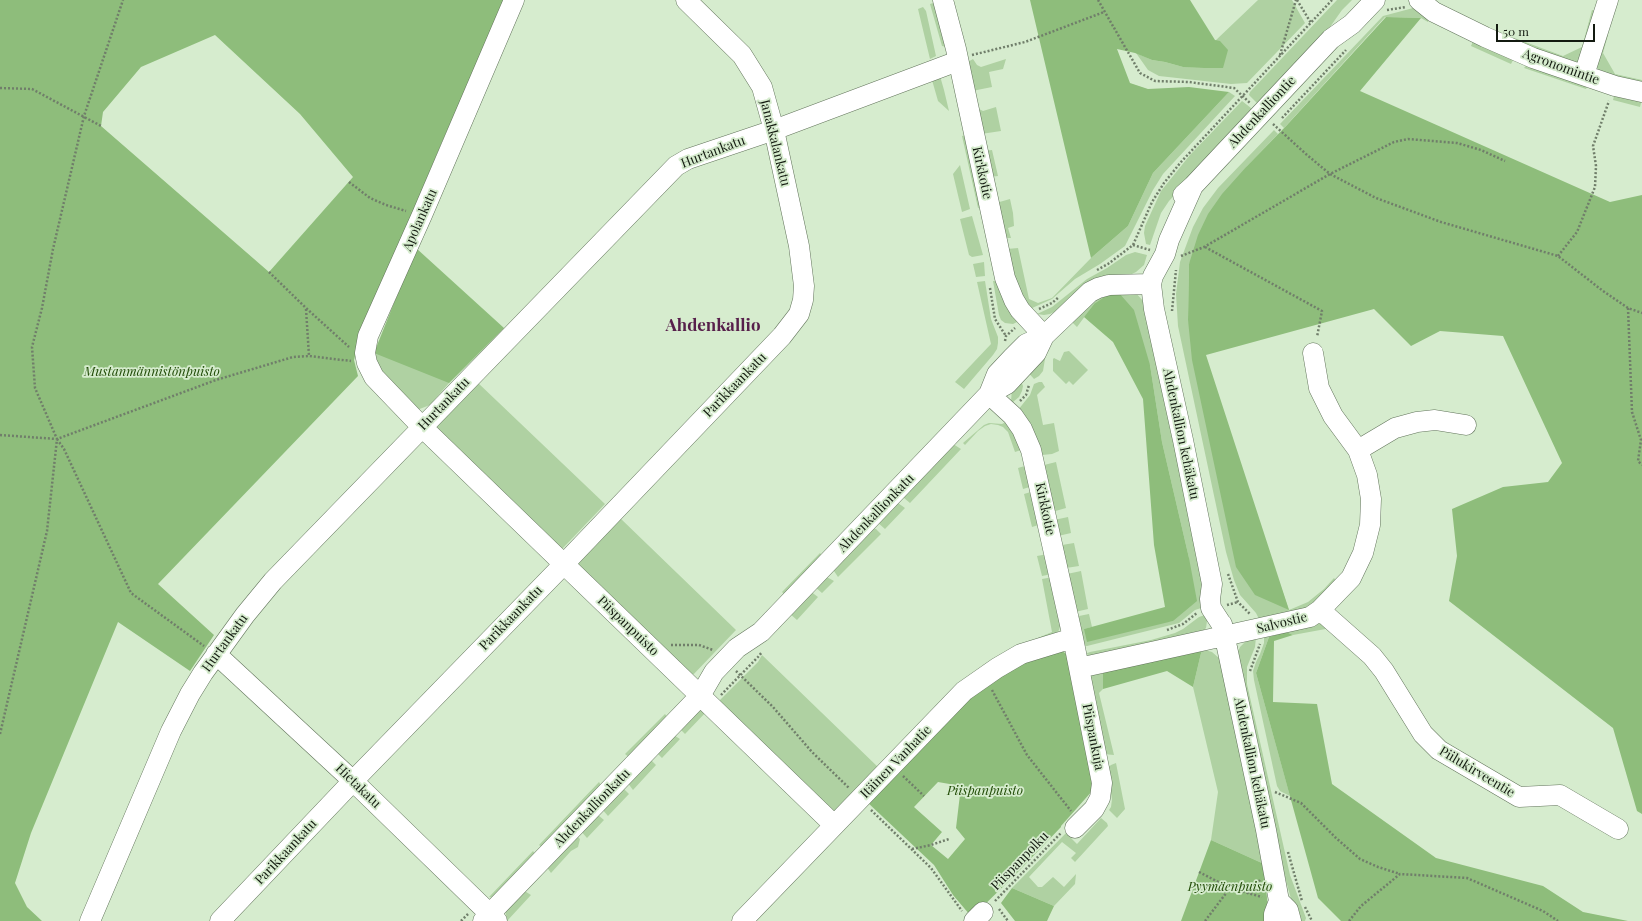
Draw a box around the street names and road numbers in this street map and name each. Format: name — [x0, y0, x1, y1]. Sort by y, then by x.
street label: Agronomintie — [1520, 46, 1602, 88]
street label: Ahdenkalliontie — [1225, 73, 1299, 151]
street label: Janakkalankatu — [757, 98, 793, 188]
street label: Hurtankatu — [679, 133, 747, 171]
street label: Kirkkotie — [969, 145, 995, 201]
street label: Apolankatu — [399, 187, 441, 253]
street label: Parikkaankatu — [700, 349, 770, 421]
street label: Ahdenkallion kehäkatu — [1159, 367, 1203, 501]
street label: Hurtankatu — [415, 374, 473, 434]
street label: Ahdenkallionkatu — [835, 471, 917, 555]
street label: Kirkkotie — [1032, 481, 1058, 537]
street label: Parikkaankatu — [476, 582, 546, 654]
street label: Piispanpuisto — [594, 593, 662, 659]
street label: Salvostie — [1255, 609, 1309, 637]
street label: Hurtankatu — [199, 611, 251, 675]
street label: Ahdenkallion kehäkatu — [1230, 696, 1274, 830]
street label: Piispankuja — [1079, 702, 1107, 772]
street label: Itäinen Vanhatie — [857, 722, 935, 802]
street label: Piilukirveentie — [1436, 743, 1518, 801]
street label: Hietakatu — [332, 761, 384, 811]
street label: Ahdenkallionkatu — [551, 766, 633, 850]
street label: Parikkaankatu — [252, 816, 320, 888]
street label: Piispanpolku — [988, 828, 1052, 894]

